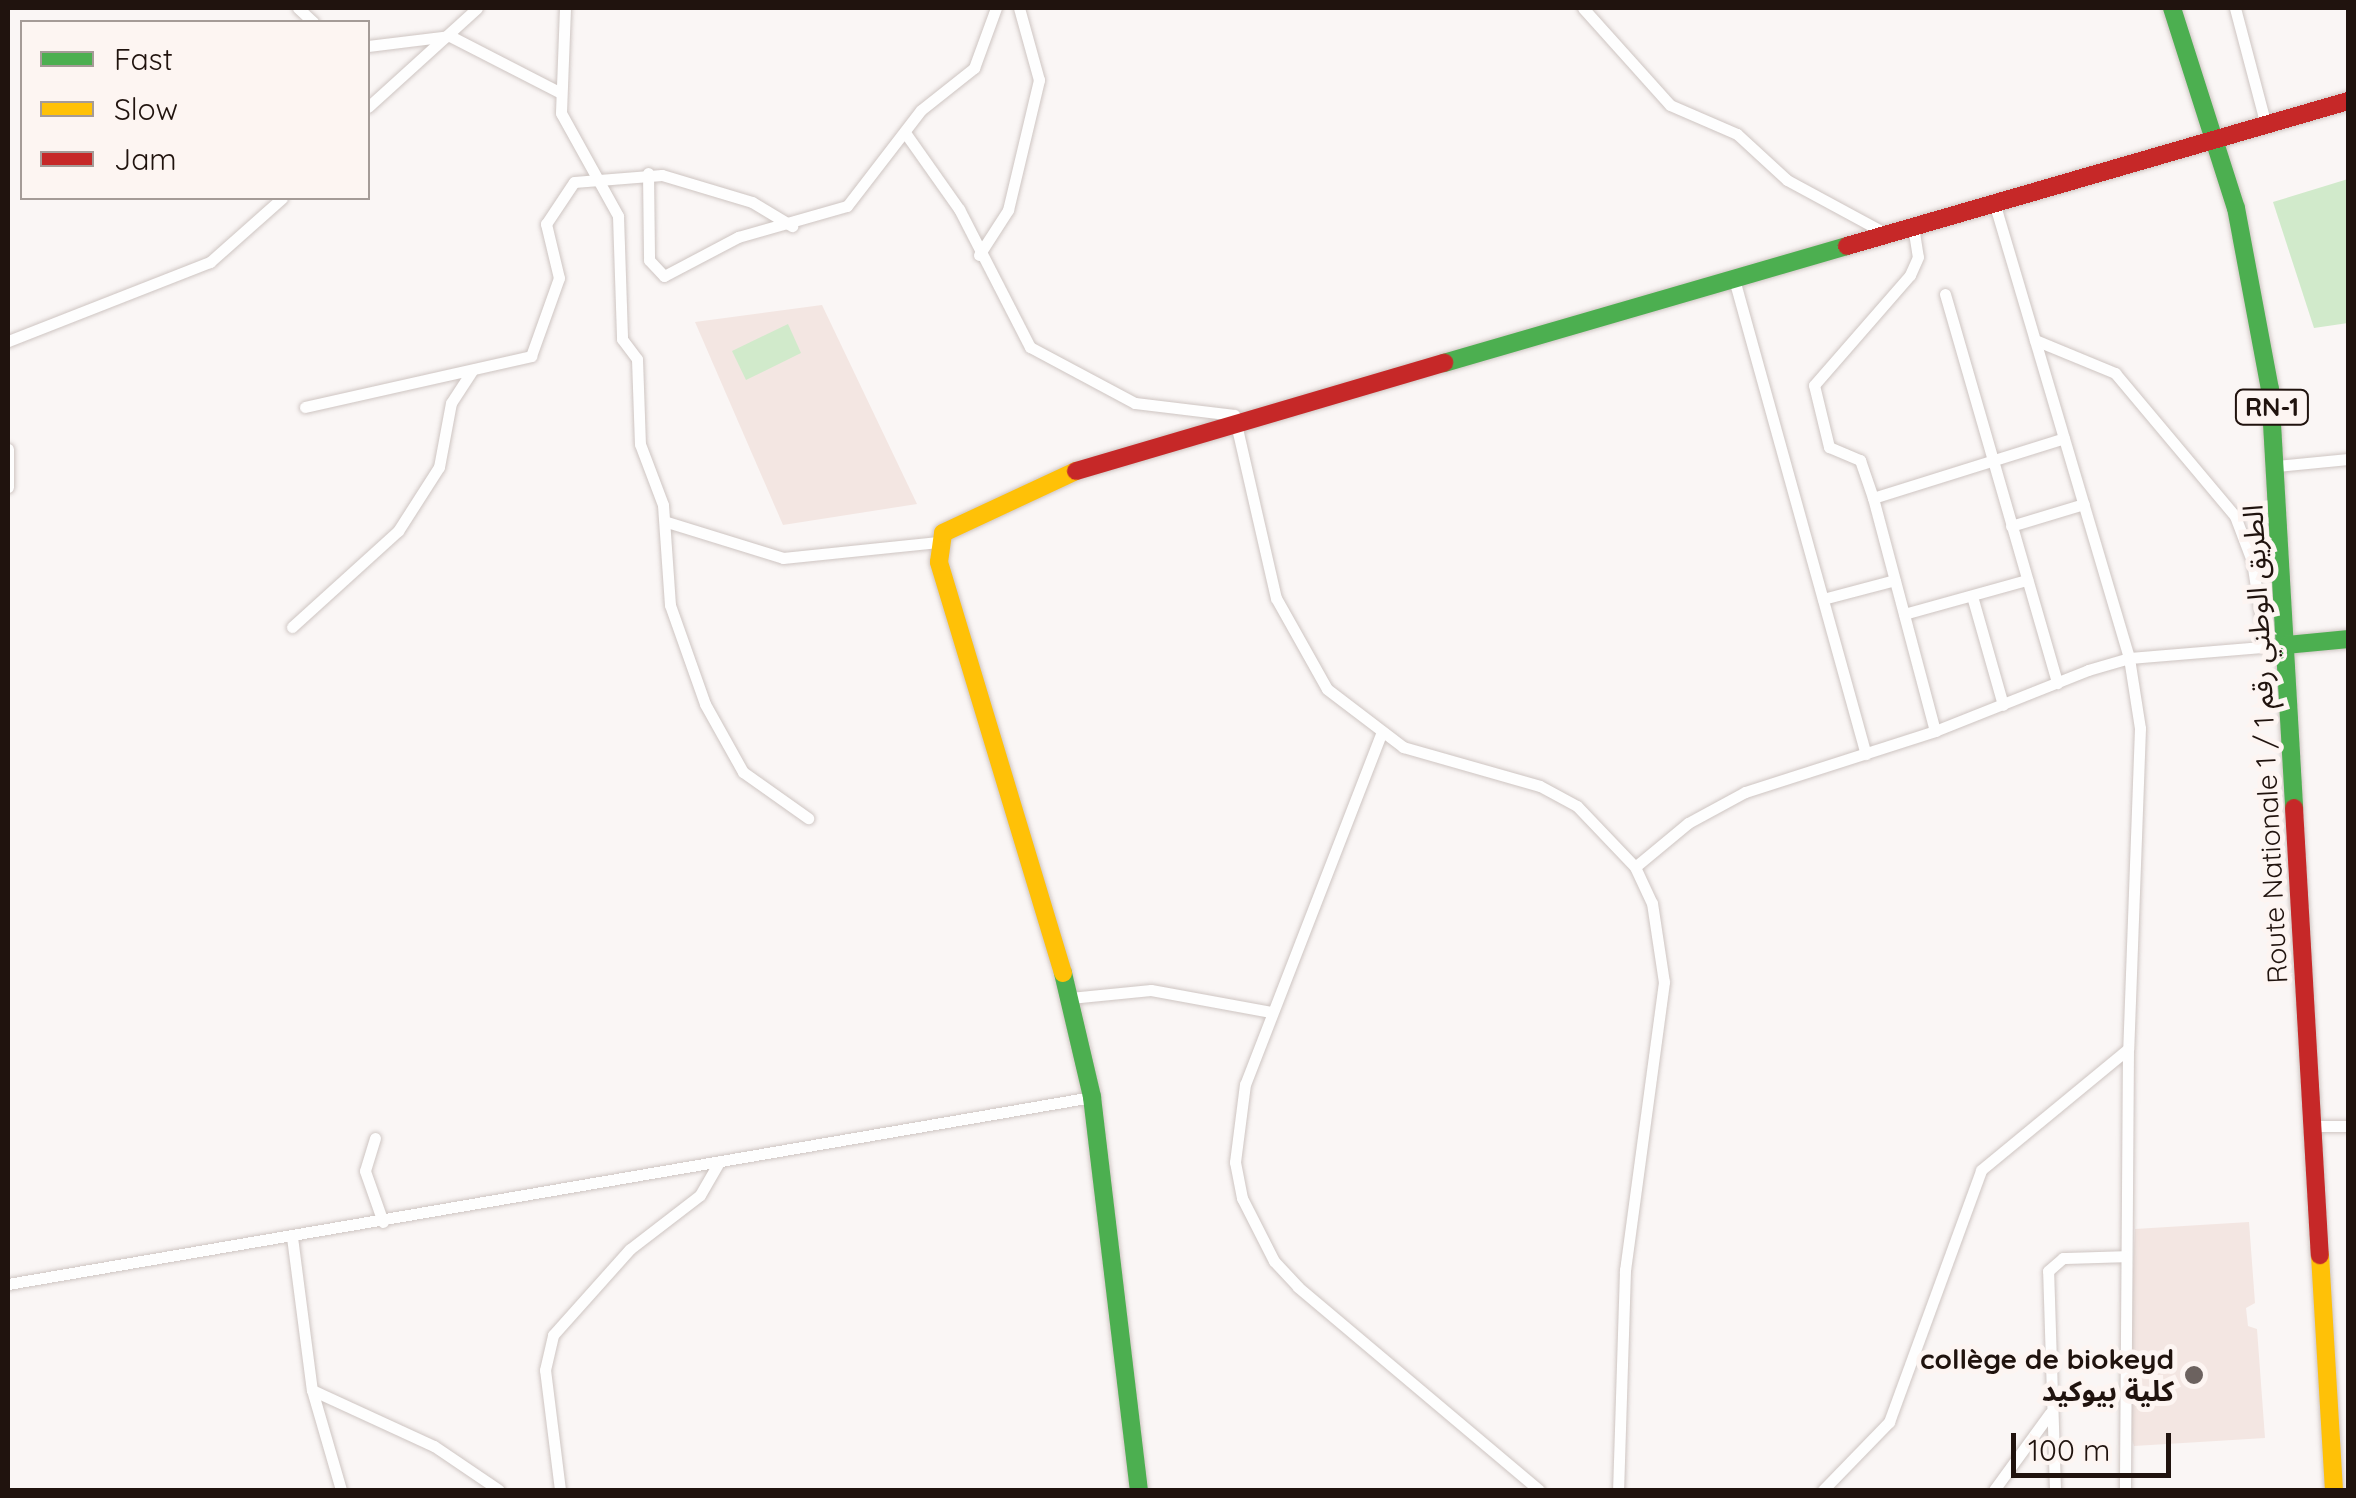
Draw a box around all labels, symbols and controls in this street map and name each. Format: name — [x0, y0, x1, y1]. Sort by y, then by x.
legend — [20, 20, 370, 200]
text: Fast — [114, 40, 173, 78]
text: Slow — [114, 90, 178, 128]
text: Jam — [114, 140, 177, 178]
road number: RN-1 — [2234, 387, 2310, 427]
street label: Route Nationale 1 / الطريق الوطني رقم 1 — [2236, 504, 2294, 984]
place label: collège de biokeyd كلية بيوكيد — [1920, 1342, 2174, 1408]
marker: collège de biokeyd كلية بيوكيد — [2183, 1364, 2205, 1386]
scale bar — [2016, 1413, 2176, 1475]
text: 100 m — [2028, 1431, 2110, 1469]

